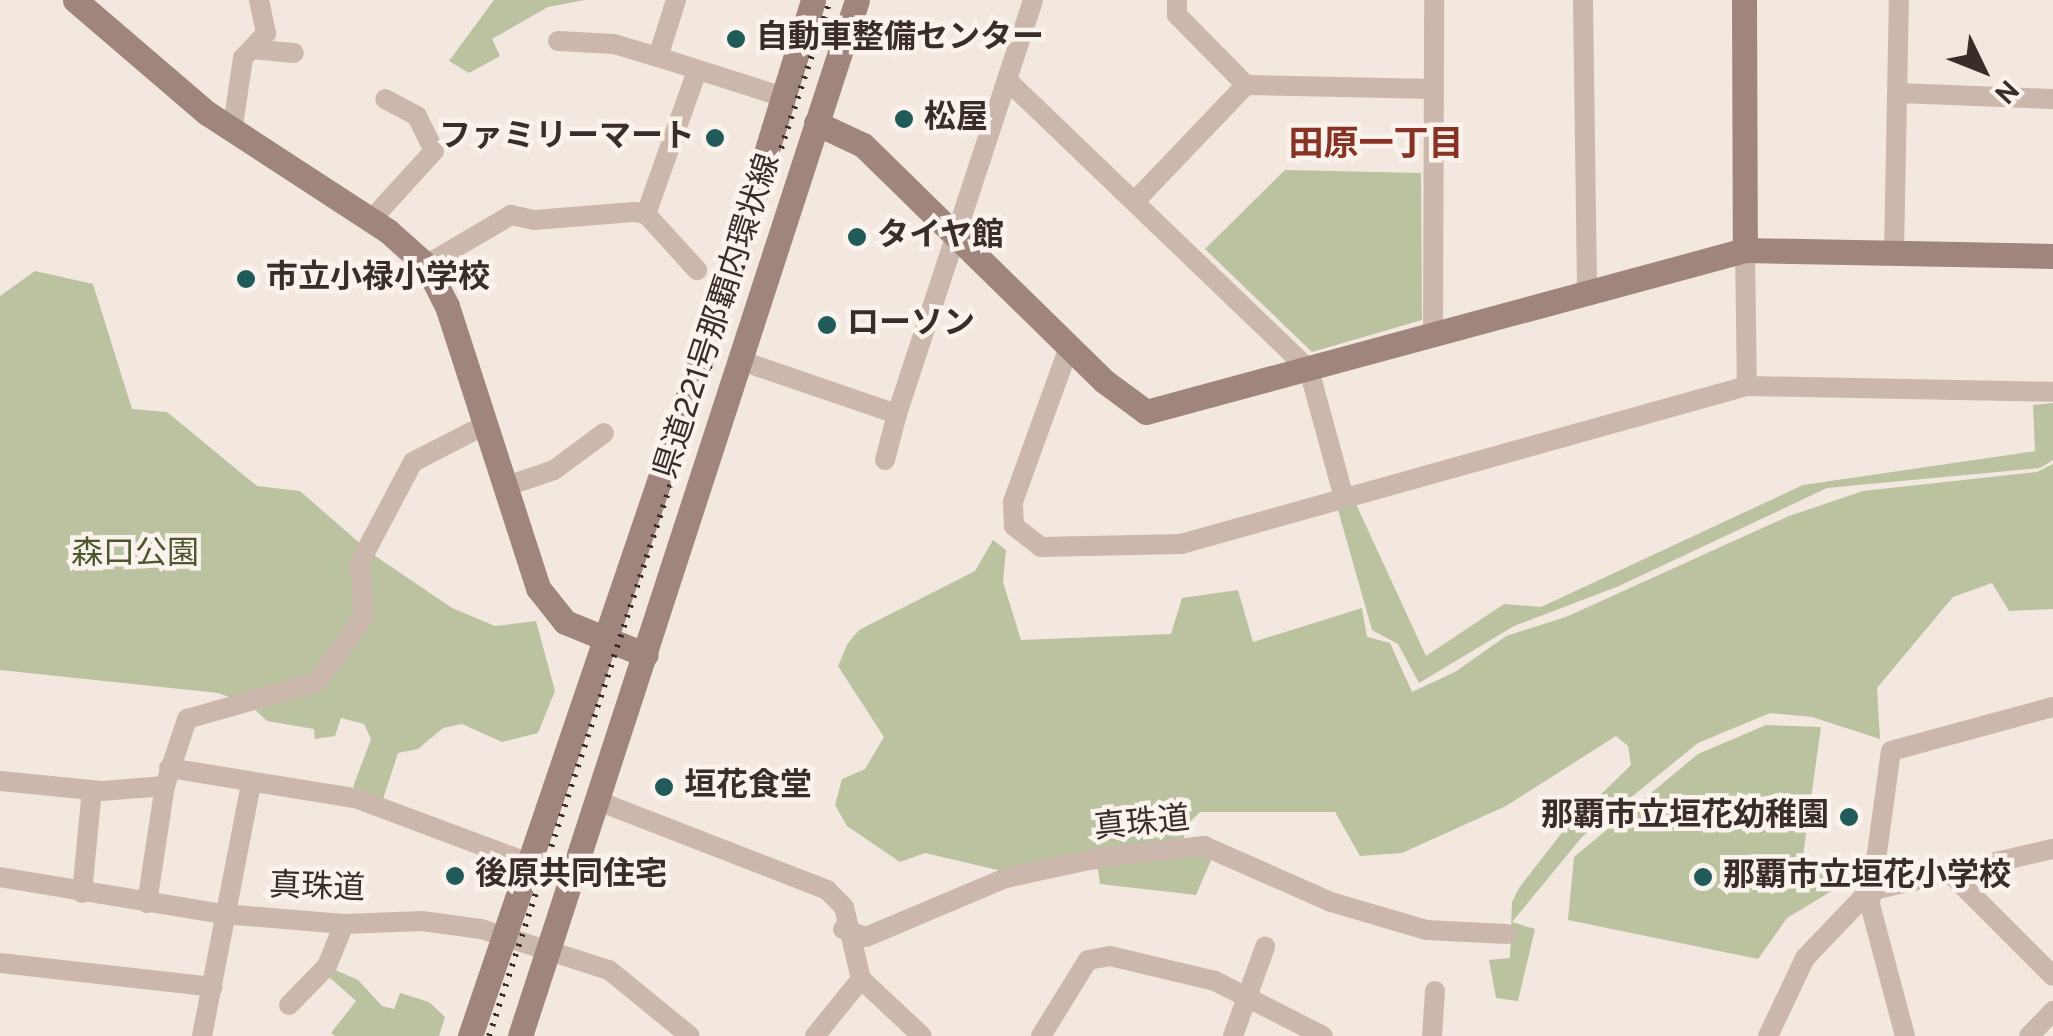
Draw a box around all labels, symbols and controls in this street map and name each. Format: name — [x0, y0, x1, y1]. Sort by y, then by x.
place label: 自動車整備センター — [756, 20, 1044, 58]
north arrow — [1933, 20, 2033, 120]
marker: 自動車整備センター — [725, 28, 747, 50]
text: N — [1985, 71, 2025, 110]
place label: 松屋 — [924, 100, 988, 138]
marker: 松屋 — [893, 108, 915, 130]
place label: ファミリーマート — [439, 119, 695, 157]
district label: 田原一丁目 — [1289, 125, 1463, 167]
marker: ファミリーマート — [704, 127, 726, 149]
street label: 県道221号那覇内環状線 — [648, 150, 790, 484]
place label: タイヤ館 — [877, 218, 1005, 256]
marker: タイヤ館 — [846, 226, 868, 248]
place label: 市立小禄小学校 — [266, 260, 490, 298]
marker: 市立小禄小学校 — [235, 268, 257, 290]
place label: ローソン — [847, 306, 975, 344]
marker: ローソン — [816, 314, 838, 336]
park label: 森口公園 — [71, 536, 199, 574]
place label: 垣花食堂 — [684, 768, 812, 806]
marker: 垣花食堂 — [653, 776, 675, 798]
place label: 那覇市立垣花幼稚園 — [1541, 798, 1829, 836]
street label: 真珠道 — [1092, 801, 1192, 849]
marker: 那覇市立垣花幼稚園 — [1838, 806, 1860, 828]
place label: 後原共同住宅 — [475, 857, 667, 895]
place label: 那覇市立垣花小学校 — [1723, 858, 2011, 896]
marker: 後原共同住宅 — [444, 865, 466, 887]
marker: 那覇市立垣花小学校 — [1692, 866, 1714, 888]
street label: 真珠道 — [268, 868, 366, 910]

